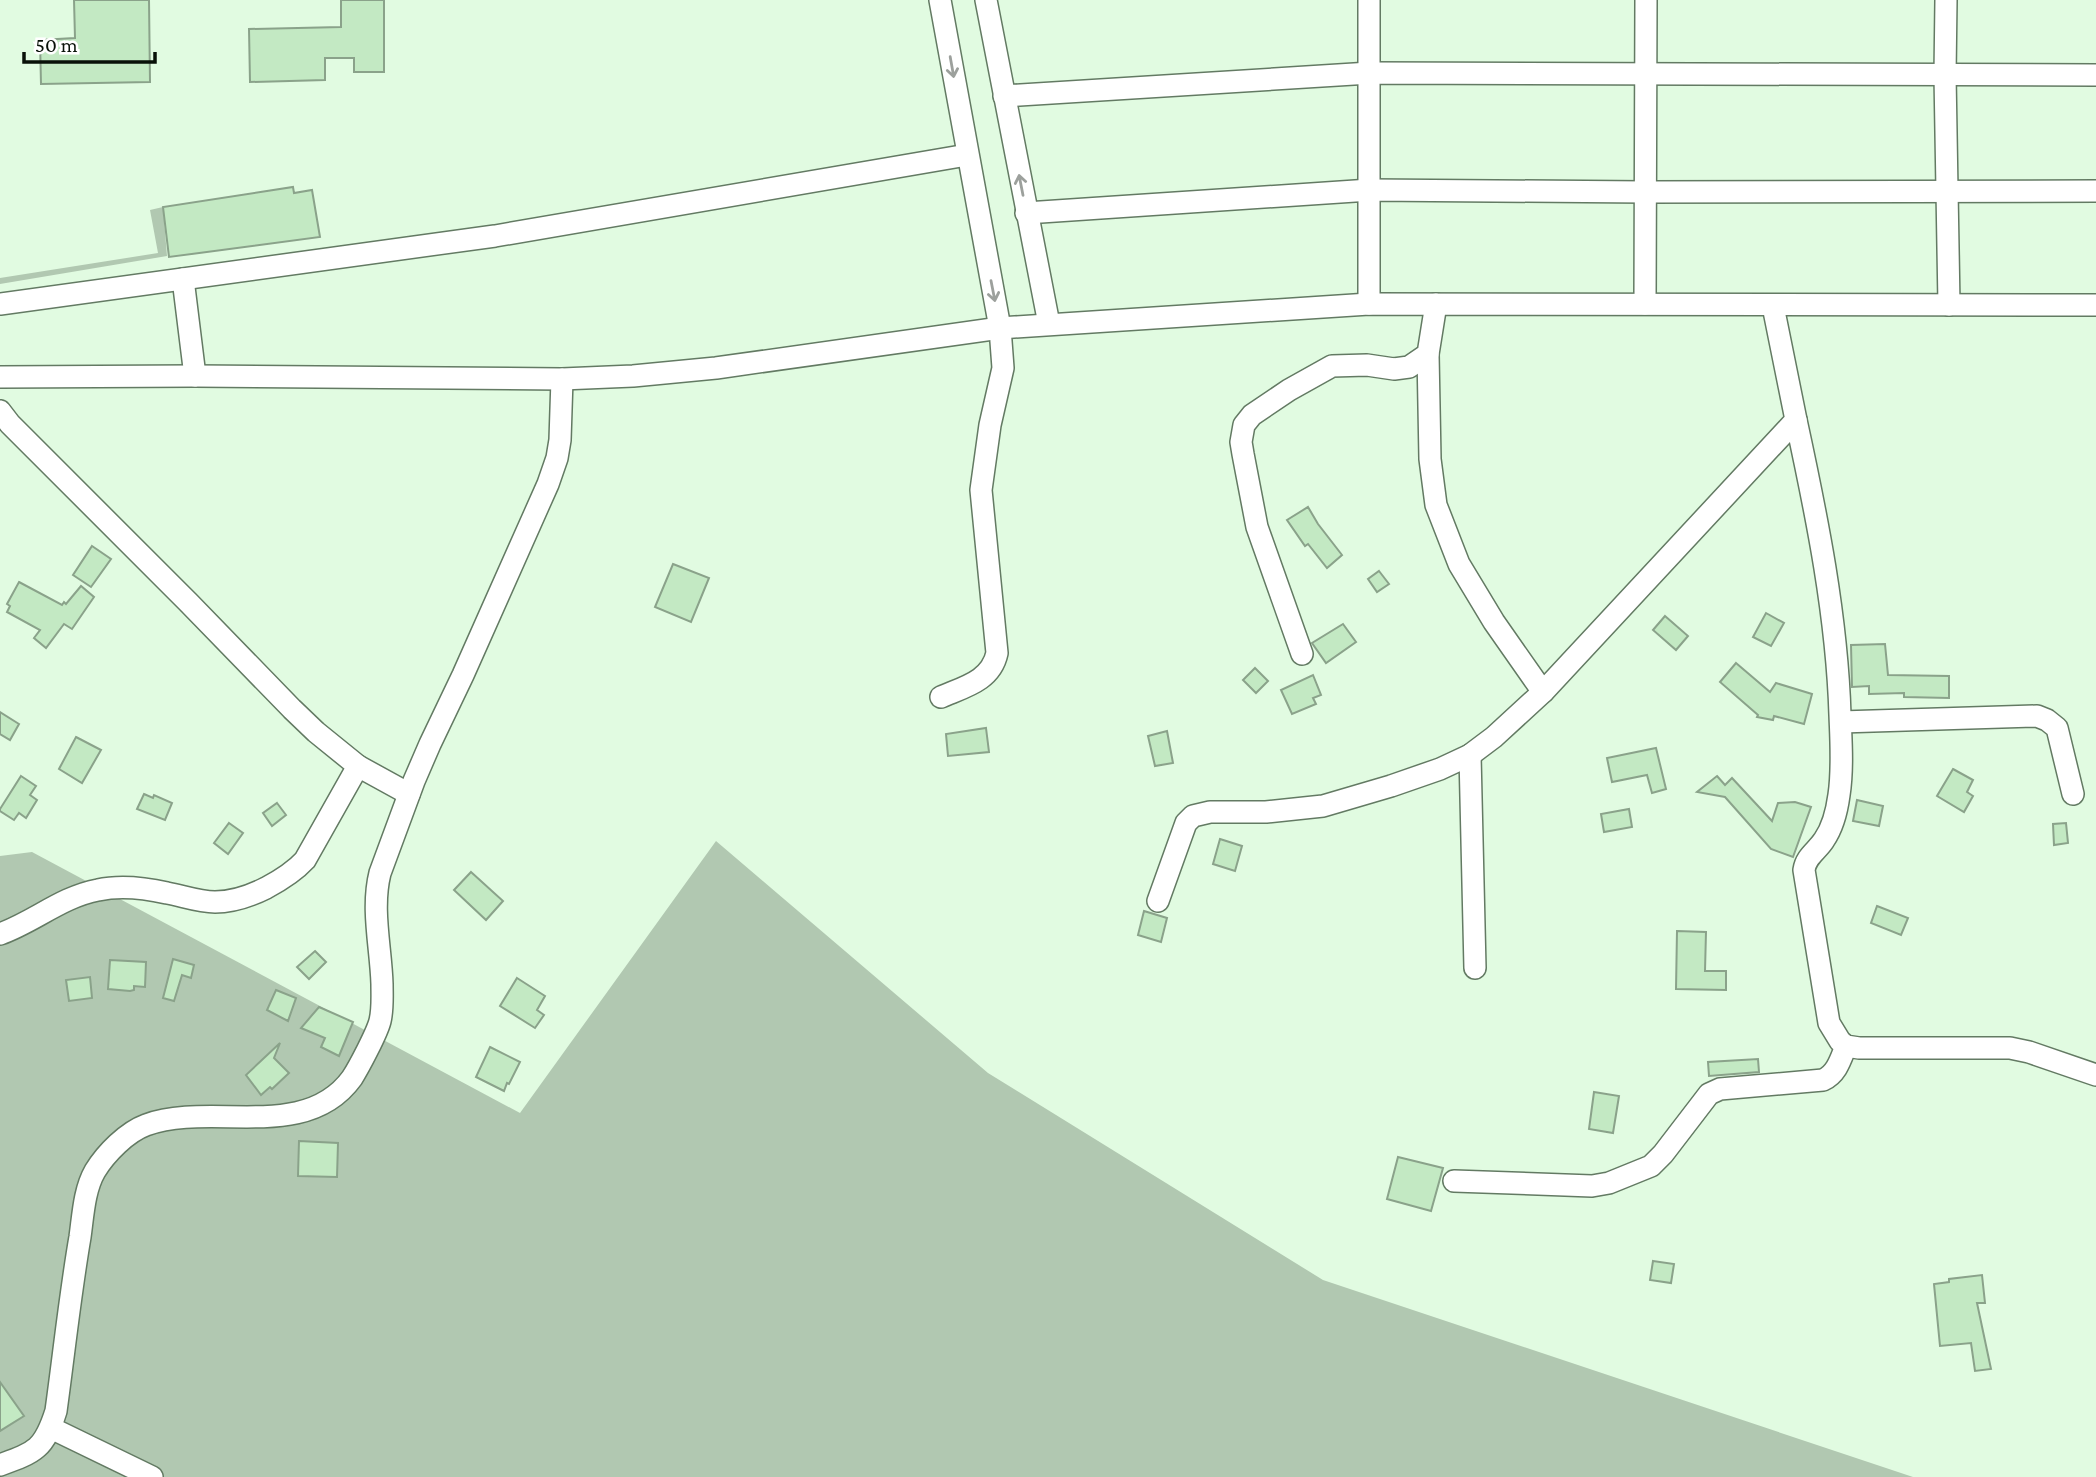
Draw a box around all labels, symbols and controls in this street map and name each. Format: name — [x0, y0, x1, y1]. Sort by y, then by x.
scale bar — [24, 21, 156, 65]
text: 50 m — [35, 33, 78, 57]
one-way arrow — [946, 55, 959, 78]
one-way arrow — [1013, 174, 1027, 197]
one-way arrow — [987, 279, 1000, 302]

